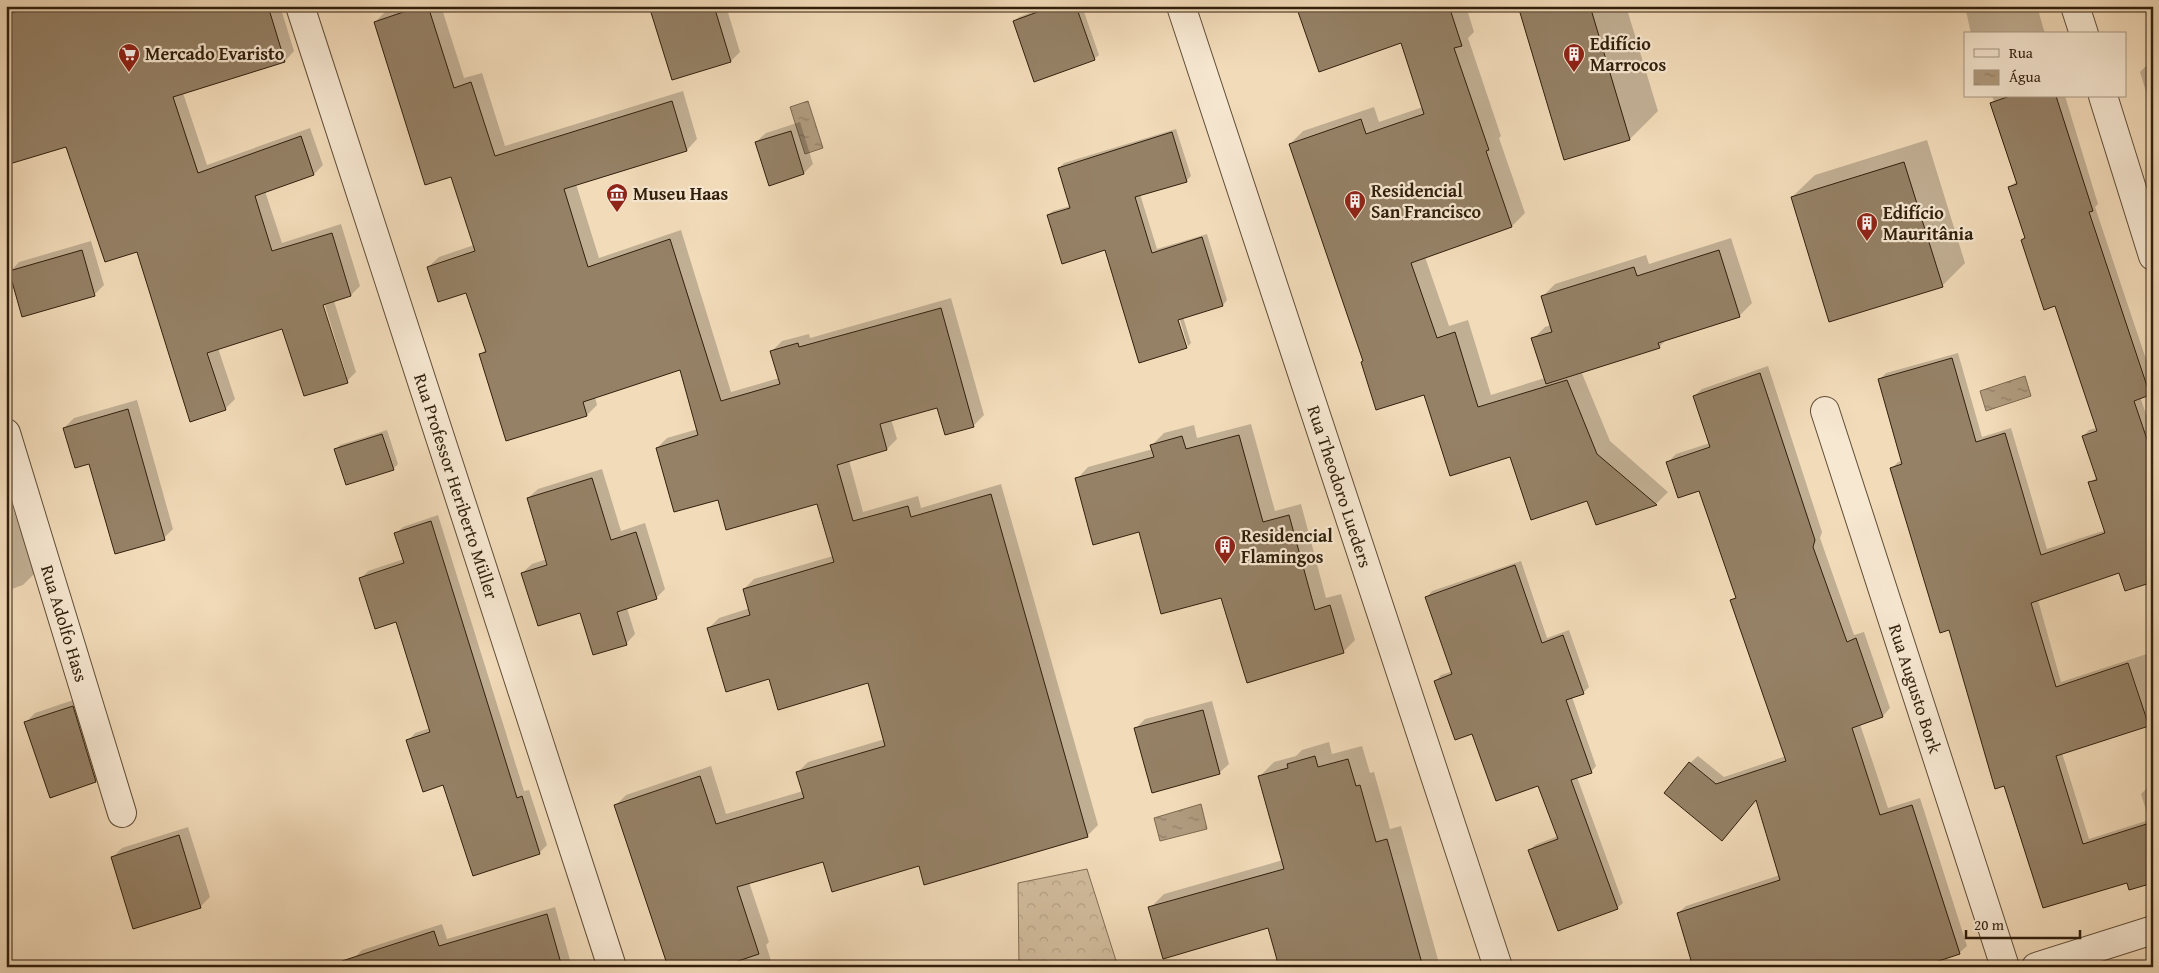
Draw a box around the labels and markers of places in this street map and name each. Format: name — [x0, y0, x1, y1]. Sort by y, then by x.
place label: Edifício Marrocos — [1590, 30, 1666, 78]
place label: Mercado Evaristo — [145, 40, 285, 67]
supermarket icon: Mercado Evaristo — [117, 42, 141, 73]
building icon: Edifício Marrocos — [1562, 42, 1586, 73]
place label: Residencial San Francisco — [1371, 177, 1481, 225]
place label: Museu Haas — [633, 180, 729, 207]
museum icon: Museu Haas — [605, 182, 629, 213]
building icon: Residencial San Francisco — [1343, 189, 1367, 220]
place label: Edifício Mauritânia — [1883, 199, 1974, 247]
building icon: Edifício Mauritânia — [1855, 211, 1879, 242]
place label: Residencial Flamingos — [1241, 522, 1333, 570]
building icon: Residencial Flamingos — [1213, 534, 1237, 565]

